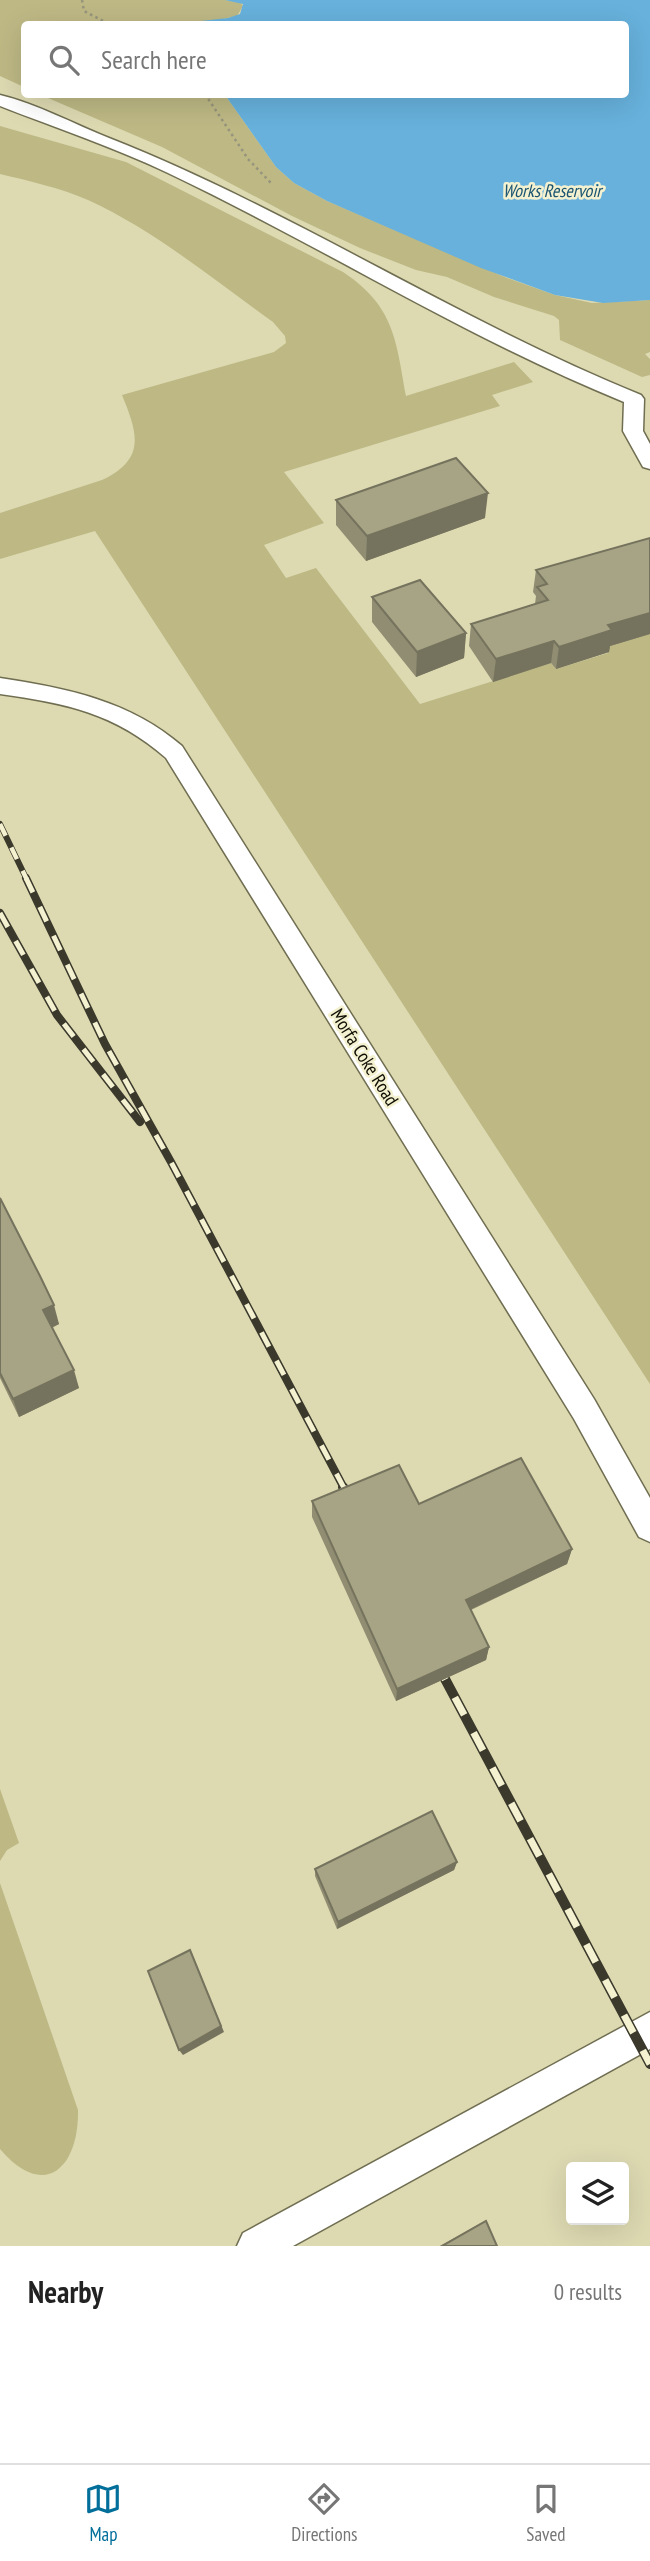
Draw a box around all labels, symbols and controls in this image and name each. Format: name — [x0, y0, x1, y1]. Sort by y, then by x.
search box — [21, 21, 629, 98]
icon: search — [45, 41, 83, 79]
text: Search here — [101, 43, 207, 76]
water label: Works Reservoir — [503, 179, 604, 202]
street label: Morfa Coke Road — [326, 1004, 404, 1110]
map controls — [566, 2162, 629, 2225]
button: layers — [566, 2162, 629, 2225]
text: Nearby — [28, 2272, 103, 2311]
text: 0 results — [554, 2277, 622, 2306]
tab: Map — [84, 2480, 122, 2546]
tab: Directions — [291, 2480, 357, 2546]
tab: Saved — [526, 2480, 566, 2546]

